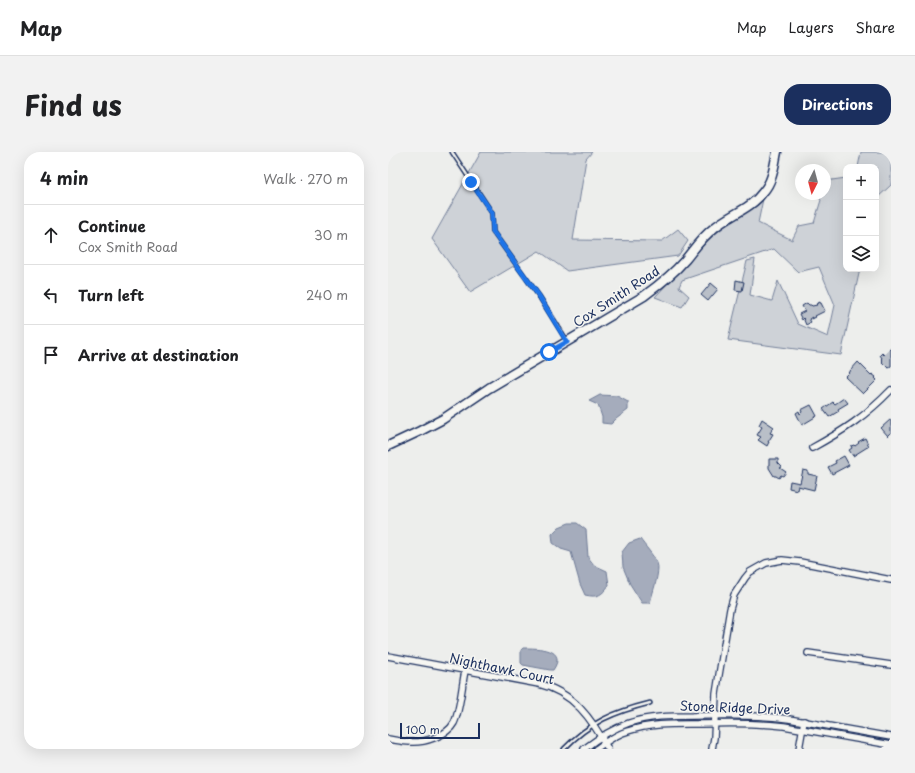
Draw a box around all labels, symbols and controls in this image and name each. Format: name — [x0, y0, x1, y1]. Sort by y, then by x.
text: Map — [20, 14, 62, 42]
text: Map — [737, 17, 767, 38]
text: Layers — [789, 17, 834, 38]
text: Share — [856, 17, 895, 38]
text: Find us — [24, 83, 122, 126]
button: Directions — [784, 84, 891, 125]
north arrow — [795, 164, 831, 200]
map controls — [843, 164, 879, 272]
button: + — [843, 164, 879, 200]
text: 4 min — [40, 165, 88, 191]
text: Walk · 270 m — [263, 169, 348, 188]
route end — [462, 173, 480, 191]
button: − — [843, 200, 879, 236]
text: Continue — [78, 214, 146, 237]
icon: ahead — [40, 224, 62, 246]
text: 30 m — [314, 225, 348, 244]
button: layers — [843, 236, 879, 272]
text: Cox Smith Road — [78, 237, 178, 256]
street label: Cox Smith Road — [569, 261, 663, 331]
text: Turn left — [78, 283, 144, 306]
icon: left — [40, 284, 62, 306]
text: 240 m — [306, 285, 348, 304]
text: Arrive at destination — [78, 343, 239, 366]
route start — [540, 343, 558, 361]
icon: arrive — [40, 344, 62, 366]
street label: Nighthawk Court — [448, 648, 556, 688]
street label: Stone Ridge Drive — [679, 696, 791, 718]
scale bar — [400, 721, 480, 740]
text: 100 m — [406, 721, 440, 738]

